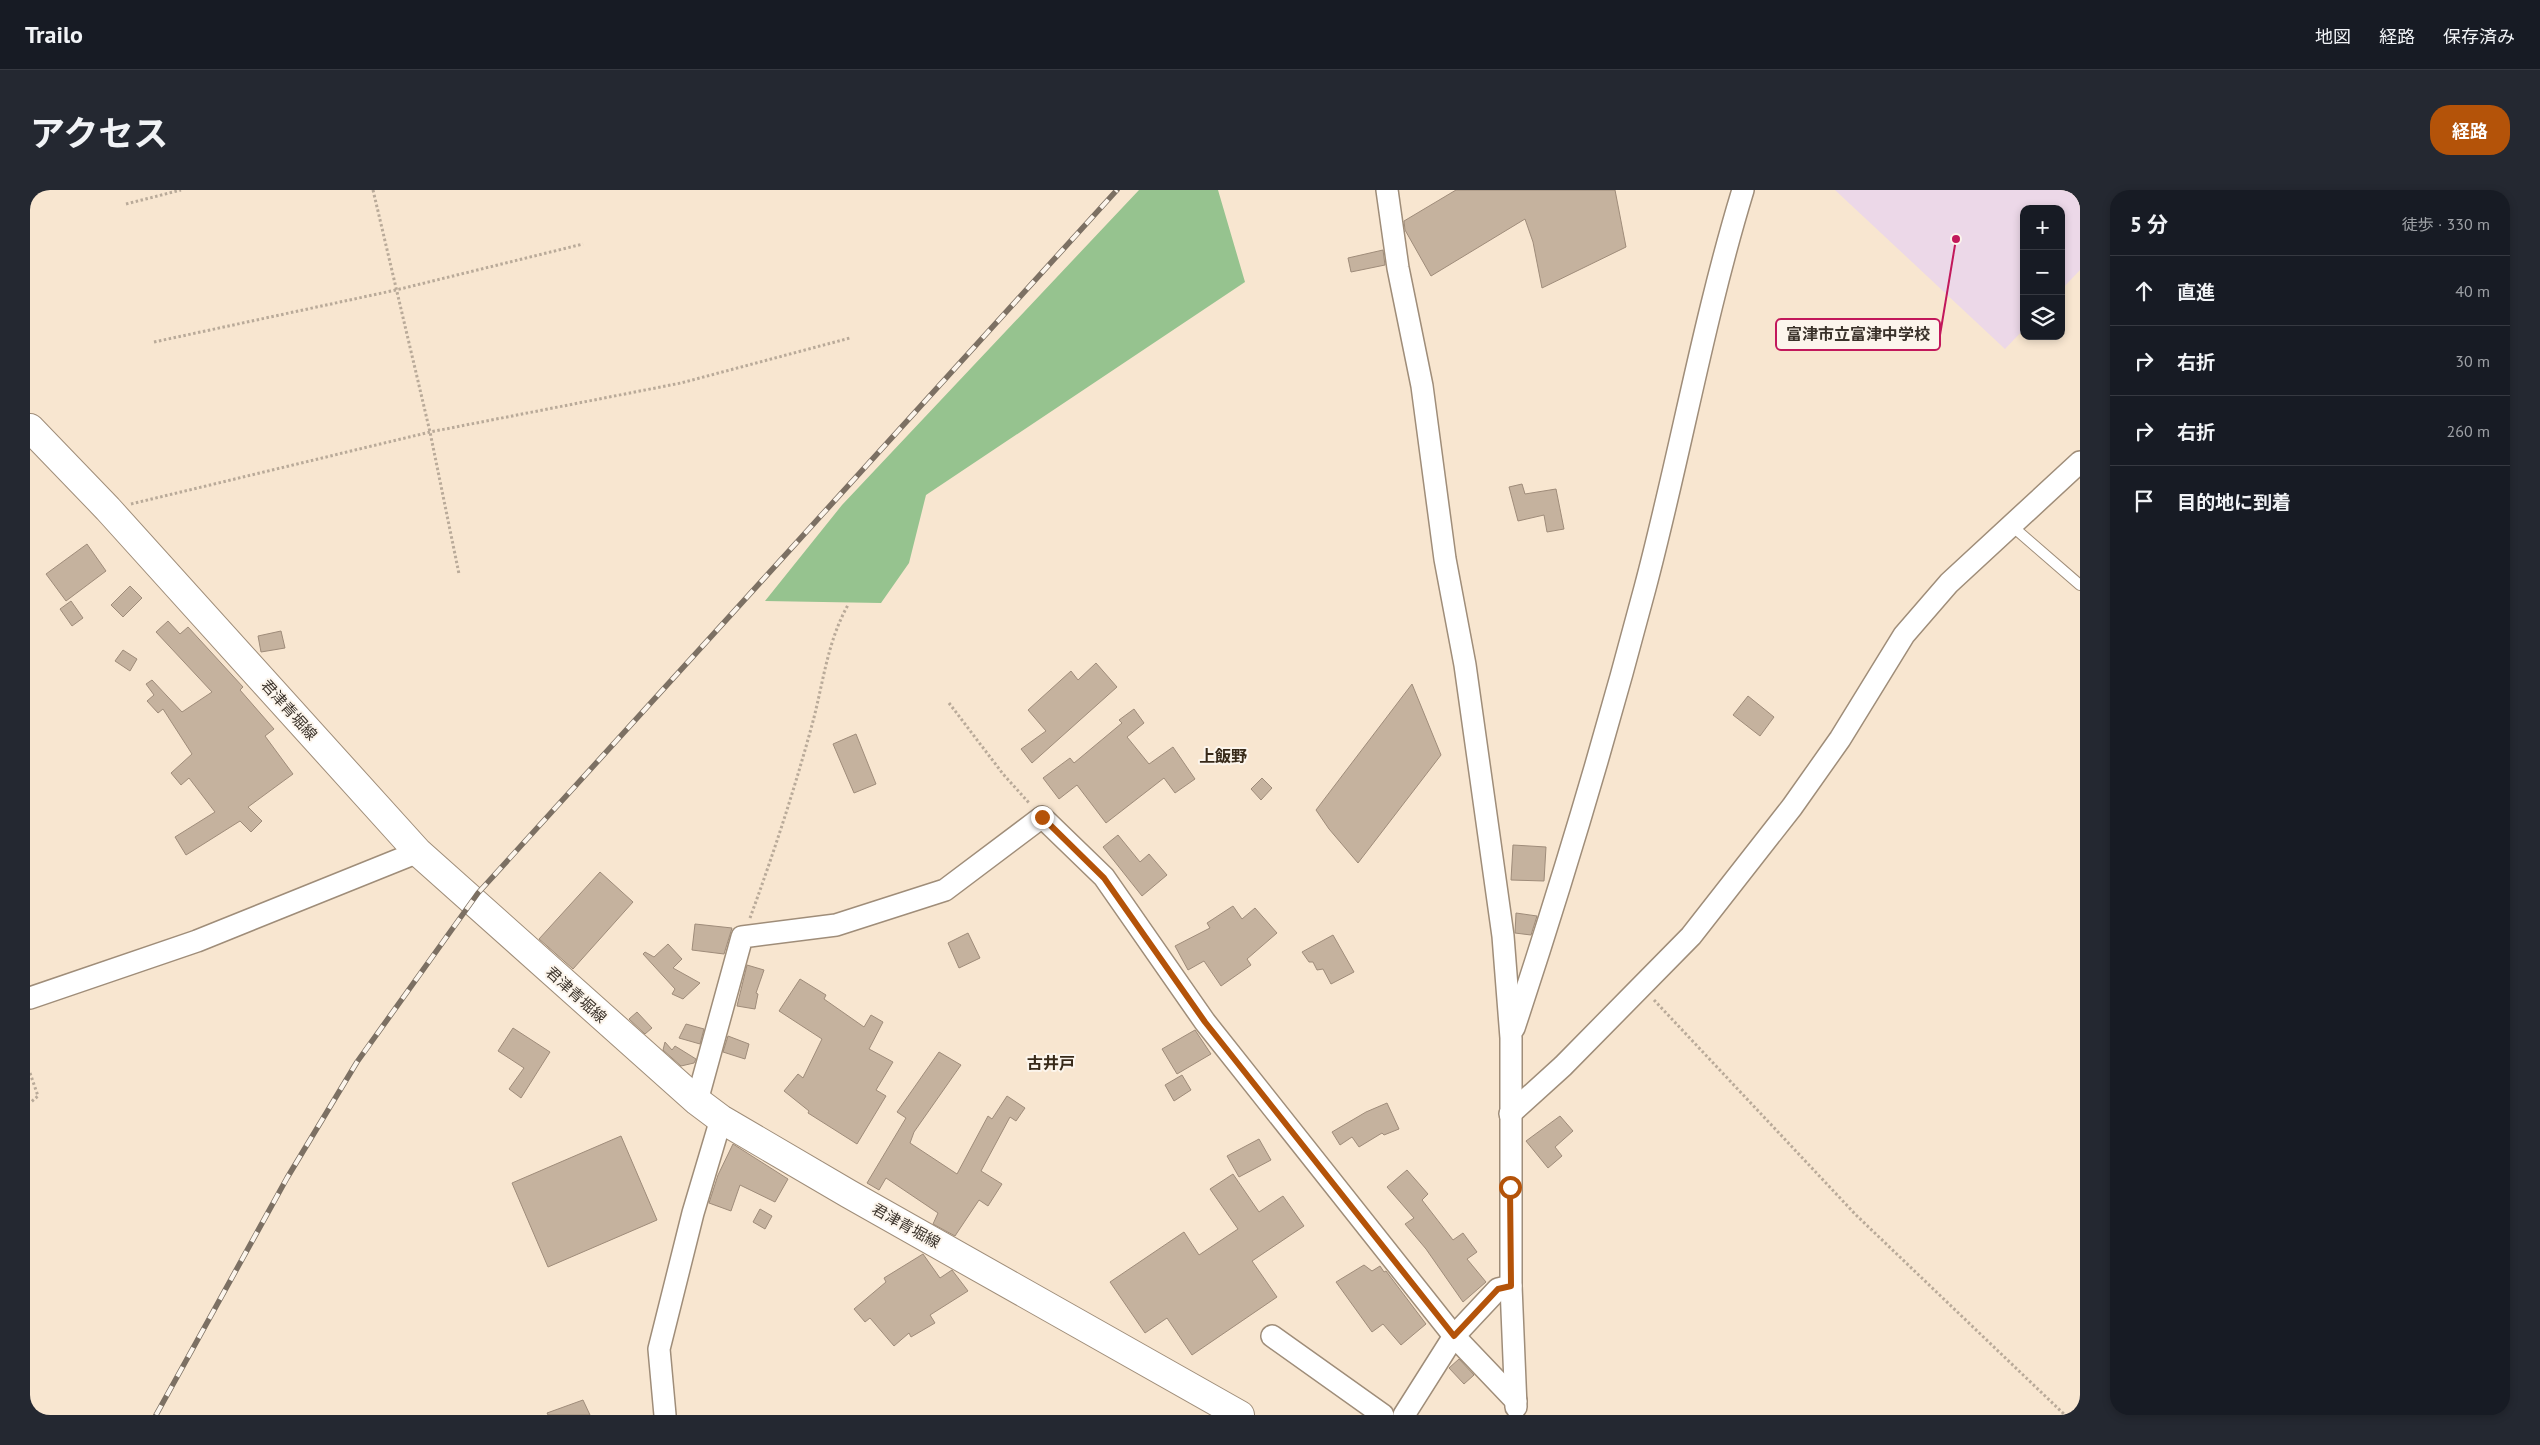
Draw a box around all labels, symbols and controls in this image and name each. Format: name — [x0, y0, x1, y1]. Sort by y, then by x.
text: Trailo — [25, 19, 83, 50]
text: 地図 — [2315, 25, 2351, 48]
text: 経路 — [2379, 25, 2415, 48]
text: 保存済み — [2443, 25, 2515, 48]
button: 経路 — [2430, 105, 2510, 155]
text: アクセス — [30, 110, 168, 156]
map controls — [2020, 205, 2065, 340]
button: + — [2020, 205, 2065, 250]
text: 5 分 — [2130, 211, 2168, 238]
text: 徒歩 · 330 m — [2402, 214, 2490, 234]
button: − — [2020, 250, 2065, 295]
icon: ahead — [2130, 277, 2158, 305]
text: 直進 — [2177, 280, 2215, 304]
text: 40 m — [2455, 281, 2490, 301]
button: layers — [2020, 295, 2065, 340]
callout: 富津市立富津中学校 — [1776, 319, 1940, 350]
text: 富津市立富津中学校 — [1786, 324, 1930, 344]
icon: right — [2130, 347, 2158, 375]
text: 右折 — [2177, 350, 2215, 374]
text: 30 m — [2455, 351, 2490, 371]
icon: right — [2130, 417, 2158, 445]
text: 右折 — [2177, 420, 2215, 444]
text: 260 m — [2447, 421, 2490, 441]
icon: arrive — [2130, 487, 2158, 515]
text: 目的地に到着 — [2177, 490, 2291, 514]
street label: 君津青堀線 — [257, 675, 322, 744]
district label: 上飯野 — [1199, 746, 1247, 766]
route end — [1031, 806, 1054, 829]
street label: 君津青堀線 — [542, 962, 611, 1027]
district label: 古井戸 — [1027, 1053, 1075, 1073]
route start — [1499, 1176, 1522, 1199]
street label: 君津青堀線 — [869, 1199, 944, 1252]

